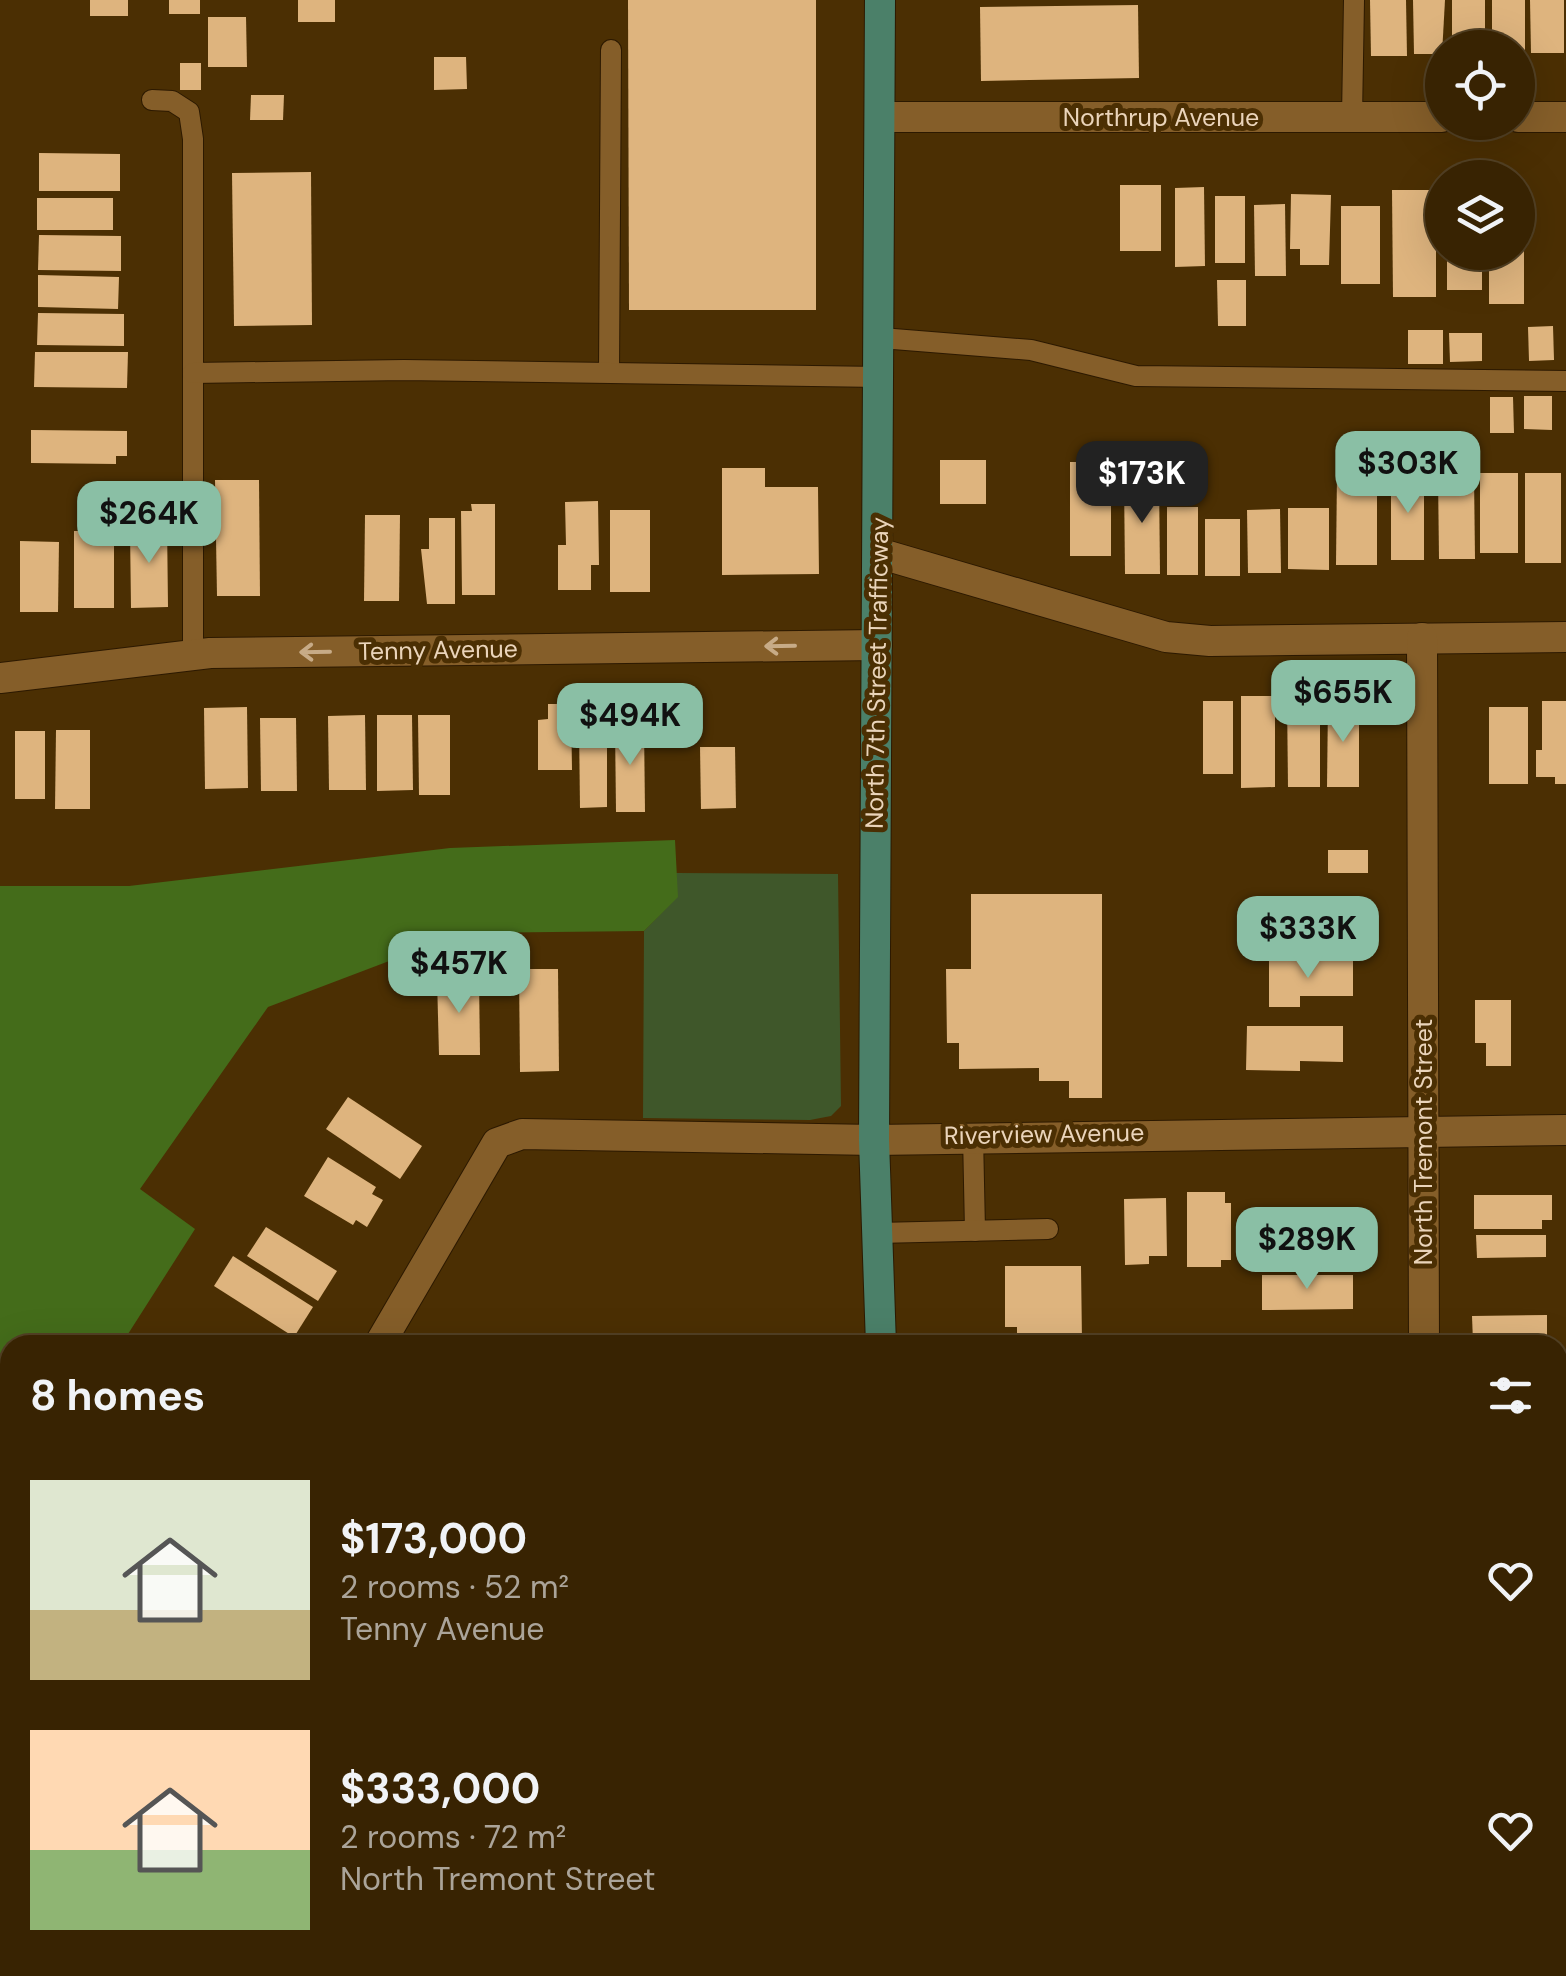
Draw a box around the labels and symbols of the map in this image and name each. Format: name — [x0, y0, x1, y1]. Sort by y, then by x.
street label: Northrup Avenue — [1063, 101, 1259, 134]
pin: $303K — [1338, 431, 1478, 516]
pin: $173K — [1072, 441, 1212, 526]
pin: $264K — [79, 481, 219, 566]
street label: North 7th Street Trafficway — [858, 517, 896, 829]
street label: Tenny Avenue — [358, 632, 518, 668]
one-way arrow — [764, 637, 796, 656]
one-way arrow — [299, 642, 331, 661]
pin: $655K — [1273, 660, 1413, 745]
pin: $494K — [560, 683, 700, 768]
pin: $333K — [1238, 896, 1378, 981]
pin: $457K — [389, 931, 529, 1016]
street label: North Tremont Street — [1407, 1019, 1440, 1265]
street label: Riverview Avenue — [944, 1116, 1144, 1152]
pin: $289K — [1237, 1207, 1377, 1292]

